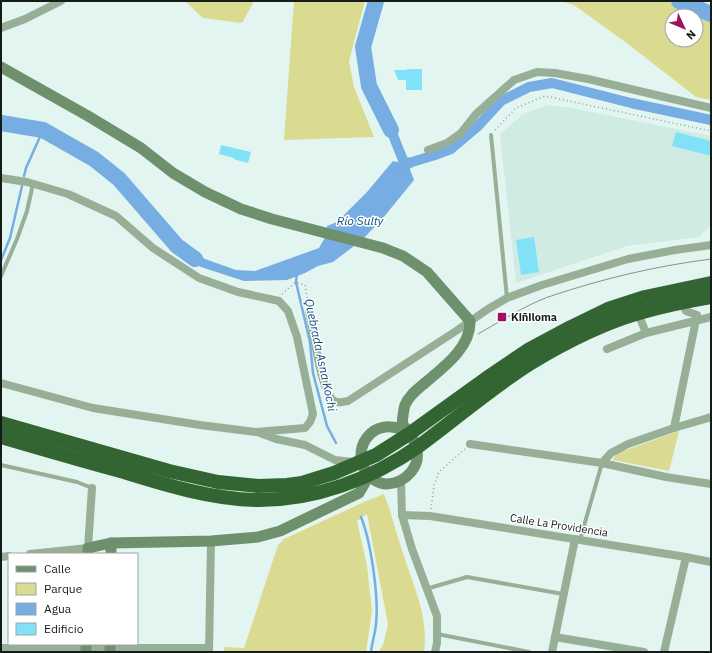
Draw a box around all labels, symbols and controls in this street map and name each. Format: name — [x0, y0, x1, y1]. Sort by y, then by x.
north arrow — [664, 8, 704, 48]
text: N — [683, 27, 699, 43]
water label: Río Sulty — [337, 213, 384, 228]
water label: Quebrada Asna Kochi — [302, 297, 340, 414]
place label: Kiñiloma — [511, 310, 557, 324]
marker: Kiñiloma — [496, 311, 508, 323]
street label: Calle La Providencia — [509, 510, 609, 540]
legend — [8, 553, 138, 645]
text: Calle — [44, 561, 71, 576]
text: Parque — [44, 581, 83, 596]
text: Agua — [44, 601, 72, 616]
text: Edificio — [44, 621, 84, 636]

